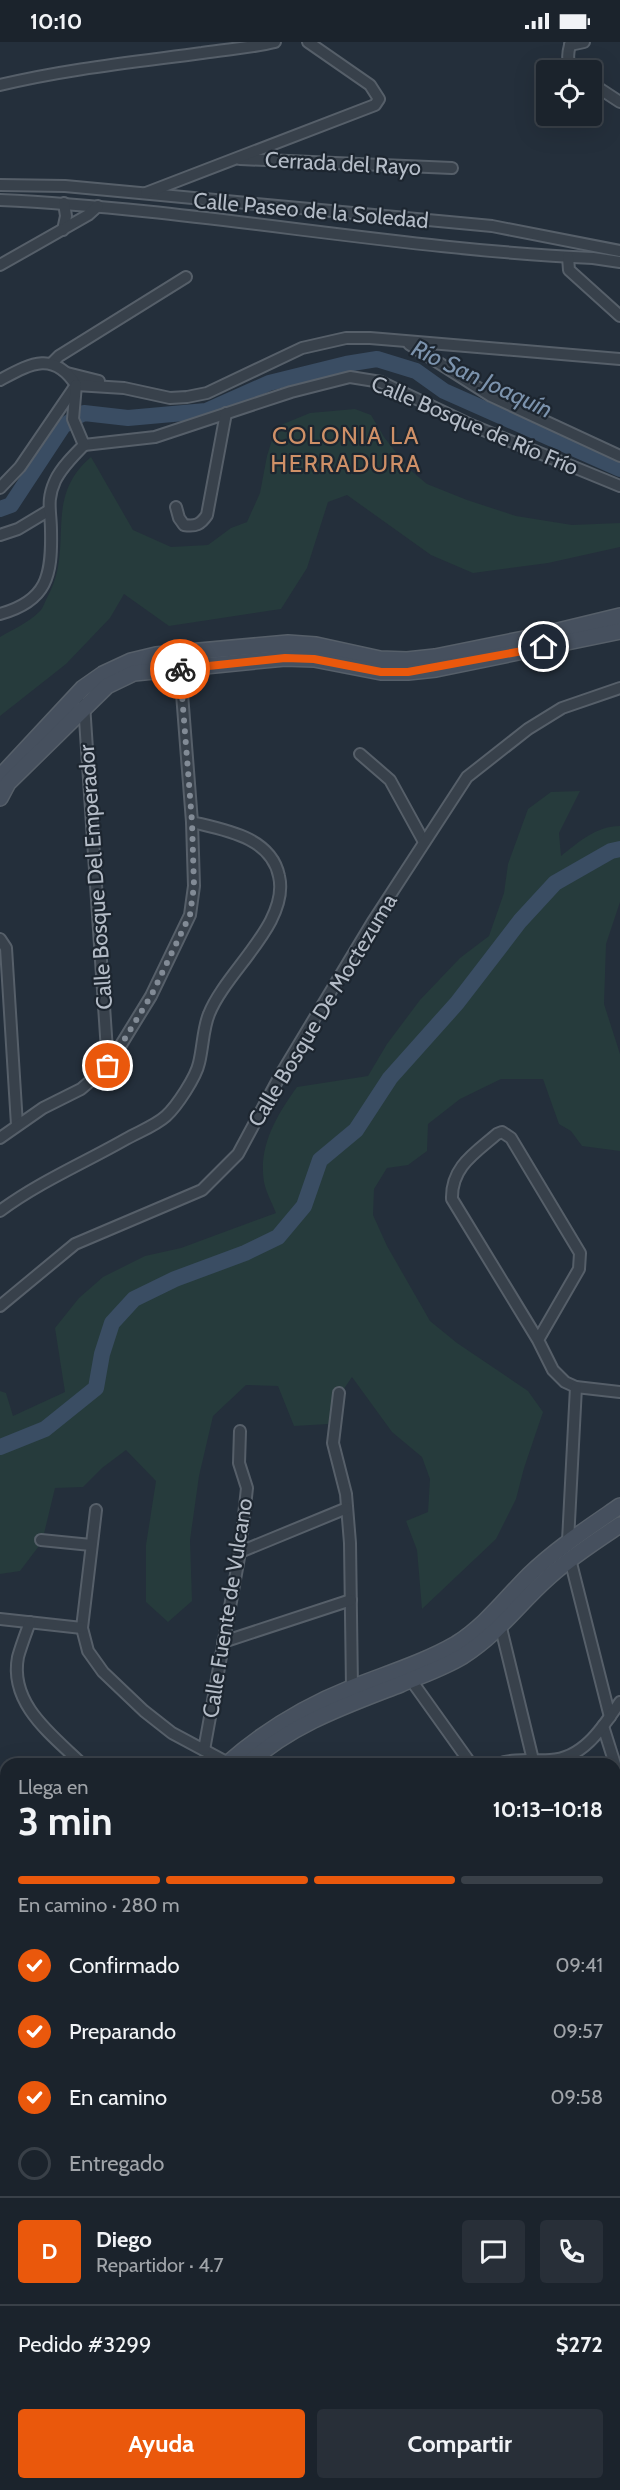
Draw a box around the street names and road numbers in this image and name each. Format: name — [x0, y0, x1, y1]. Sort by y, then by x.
street label: Cerrada del Rayo — [264, 146, 422, 181]
street label: Calle Paseo de la Soledad — [192, 187, 430, 234]
street label: Calle Bosque de Río Frío — [367, 370, 582, 481]
street label: Calle Bosque Del Emperador — [73, 743, 118, 1010]
street label: Calle Bosque De Moctezuma — [242, 888, 403, 1132]
street label: Calle Fuente de Vulcano — [197, 1496, 258, 1720]

